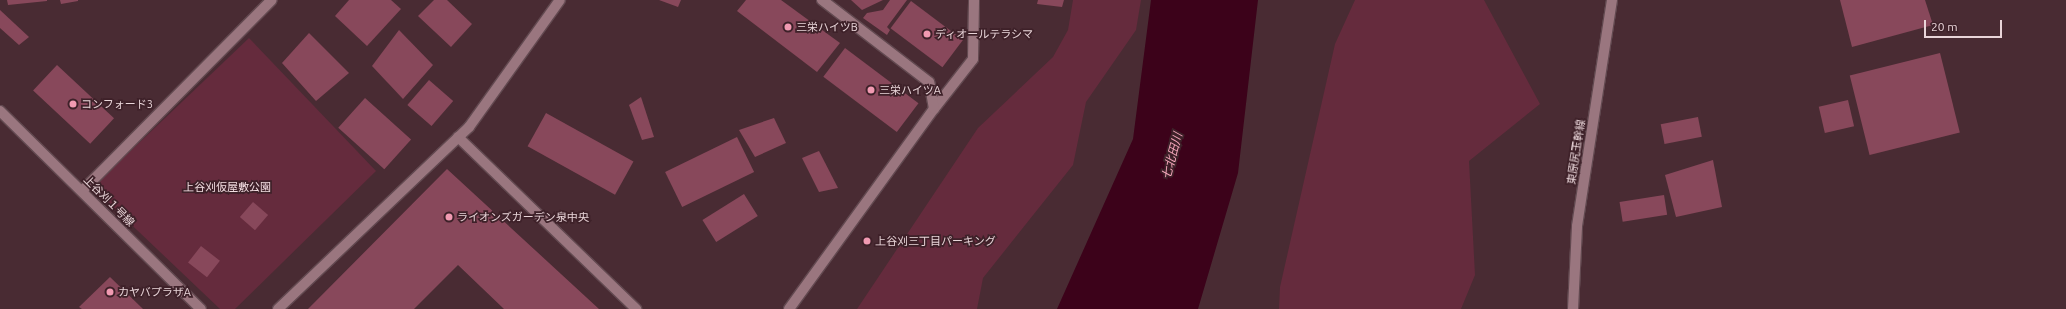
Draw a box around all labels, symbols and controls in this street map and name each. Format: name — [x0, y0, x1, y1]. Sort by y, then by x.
scale bar — [1926, 12, 2004, 38]
place label: 三栄ハイツB — [796, 20, 858, 34]
text: 20 m — [1931, 20, 1958, 33]
marker: 三栄ハイツB — [783, 22, 793, 32]
place label: ディオールテラシマ — [935, 27, 1034, 41]
marker: ディオールテラシマ — [922, 29, 932, 39]
place label: 三栄ハイツA — [879, 83, 941, 97]
marker: 三栄ハイツA — [866, 85, 876, 95]
place label: コンフォード3 — [81, 97, 153, 111]
marker: コンフォード3 — [68, 99, 78, 109]
street label: 東原尻玉幹線 — [1564, 118, 1588, 186]
water label: 七北田川 — [1159, 131, 1185, 181]
street label: 上谷刈１号線 — [81, 173, 137, 229]
park label: 上谷刈仮屋敷公園 — [183, 180, 271, 194]
place label: ライオンズガーデン泉中央 — [457, 210, 589, 224]
marker: ライオンズガーデン泉中央 — [444, 212, 454, 222]
place label: 上谷刈三丁目パーキング — [875, 234, 996, 248]
marker: 上谷刈三丁目パーキング — [862, 236, 872, 246]
place label: カヤバプラザA — [118, 285, 191, 299]
marker: カヤバプラザA — [105, 287, 115, 297]

